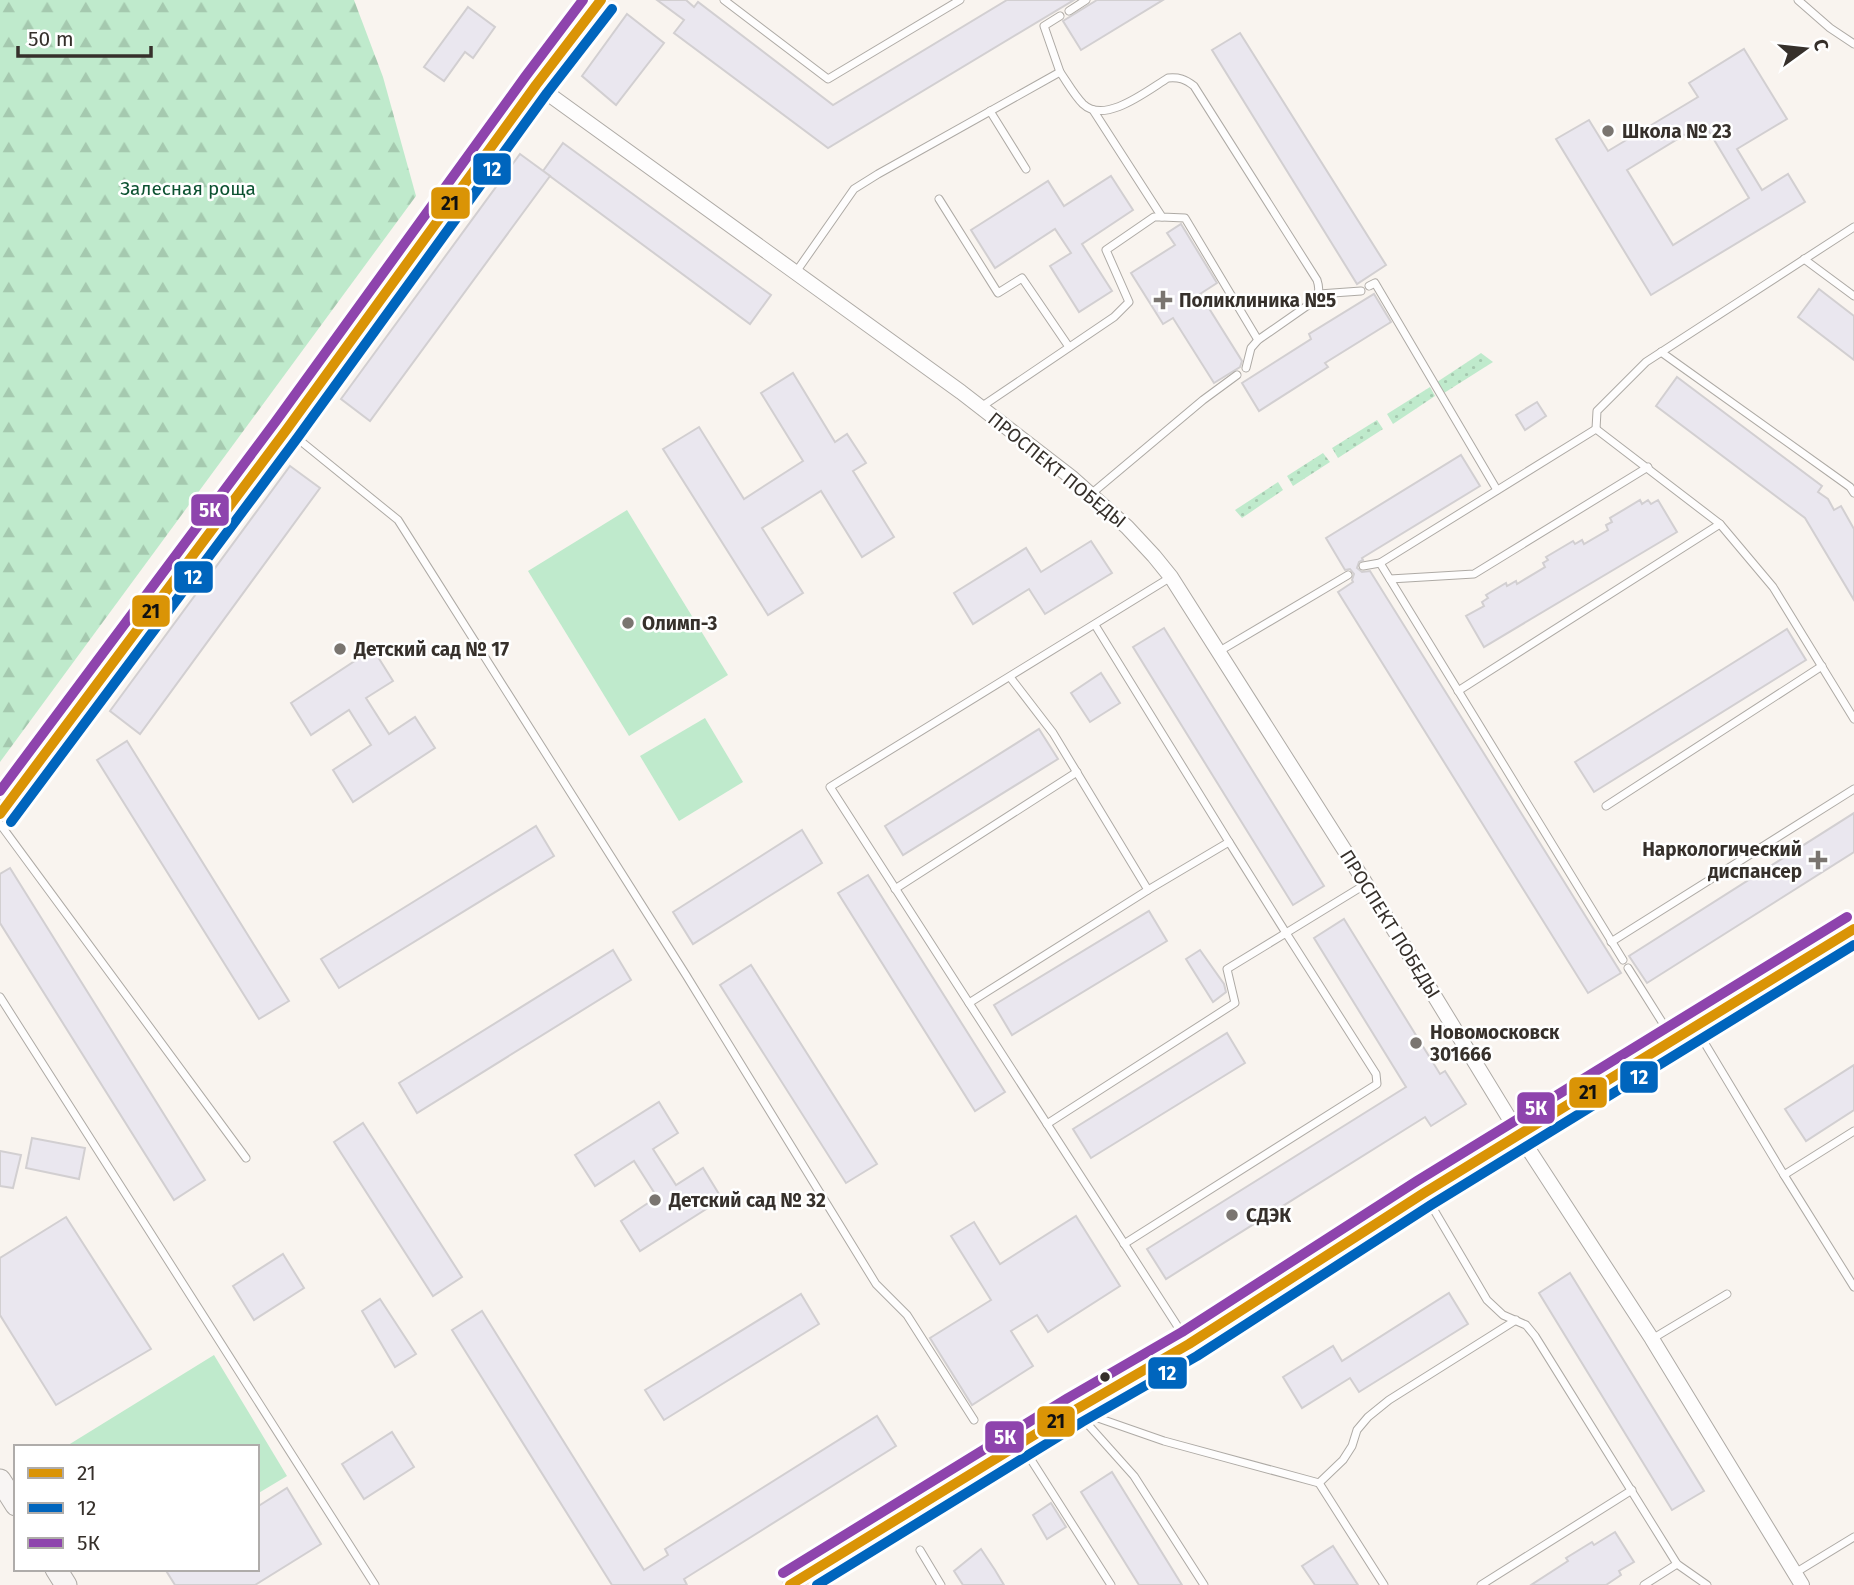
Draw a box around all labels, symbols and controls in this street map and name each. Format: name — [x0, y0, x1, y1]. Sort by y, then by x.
scale bar — [18, 14, 150, 58]
north arrow — [1770, 14, 1840, 84]
text: 50 m — [28, 26, 74, 52]
text: С — [1808, 36, 1833, 53]
place label: Школа № 23 — [1622, 120, 1732, 143]
marker: Школа № 23 — [1600, 123, 1616, 139]
line badge: 12 — [472, 152, 512, 186]
text: 12 — [483, 158, 501, 181]
park label: Залесная роща — [120, 177, 256, 200]
line badge: 21 — [430, 186, 471, 220]
text: 21 — [441, 192, 459, 215]
place label: Поликлиника №5 — [1179, 289, 1336, 312]
marker: Поликлиника №5 — [1153, 290, 1173, 310]
street label: ПРОСПЕКТ ПОБЕДЫ — [983, 407, 1131, 533]
line badge: 5К — [190, 493, 230, 527]
text: 5К — [199, 499, 221, 522]
line badge: 12 — [173, 560, 214, 594]
text: 12 — [184, 566, 202, 589]
line badge: 21 — [131, 594, 171, 628]
text: 21 — [142, 600, 160, 623]
place label: Олимп-3 — [642, 612, 717, 635]
marker: Олимп-3 — [620, 615, 636, 631]
place label: Детский сад № 17 — [353, 638, 509, 661]
marker: Детский сад № 17 — [332, 641, 348, 657]
place label: Наркологический диспансер — [1642, 838, 1802, 883]
street label: ПРОСПЕКТ ПОБЕДЫ — [1335, 845, 1445, 1003]
marker: Наркологический диспансер — [1808, 850, 1828, 870]
place label: Новомосковск 301666 — [1429, 1021, 1560, 1066]
marker: Новомосковск 301666 — [1408, 1035, 1424, 1051]
line badge: 12 — [1619, 1060, 1659, 1094]
text: 12 — [1630, 1066, 1648, 1089]
line badge: 21 — [1568, 1076, 1608, 1109]
text: 21 — [1579, 1081, 1597, 1104]
line badge: 5К — [1516, 1091, 1556, 1125]
text: 5К — [1525, 1097, 1547, 1120]
place label: Детский сад № 32 — [668, 1189, 826, 1212]
marker: Детский сад № 32 — [647, 1192, 663, 1208]
place label: СДЭК — [1246, 1204, 1291, 1227]
marker: СДЭК — [1224, 1207, 1240, 1223]
line badge: 12 — [1147, 1356, 1188, 1390]
text: 12 — [1158, 1362, 1176, 1385]
unlabelled marker — [1098, 1370, 1112, 1384]
line badge: 21 — [1036, 1405, 1076, 1438]
text: 21 — [1047, 1410, 1065, 1433]
line badge: 5К — [984, 1420, 1025, 1454]
text: 5К — [994, 1426, 1016, 1449]
legend — [14, 1445, 259, 1571]
text: 21 — [77, 1460, 96, 1486]
text: 12 — [77, 1495, 97, 1521]
text: 5К — [77, 1530, 101, 1556]

